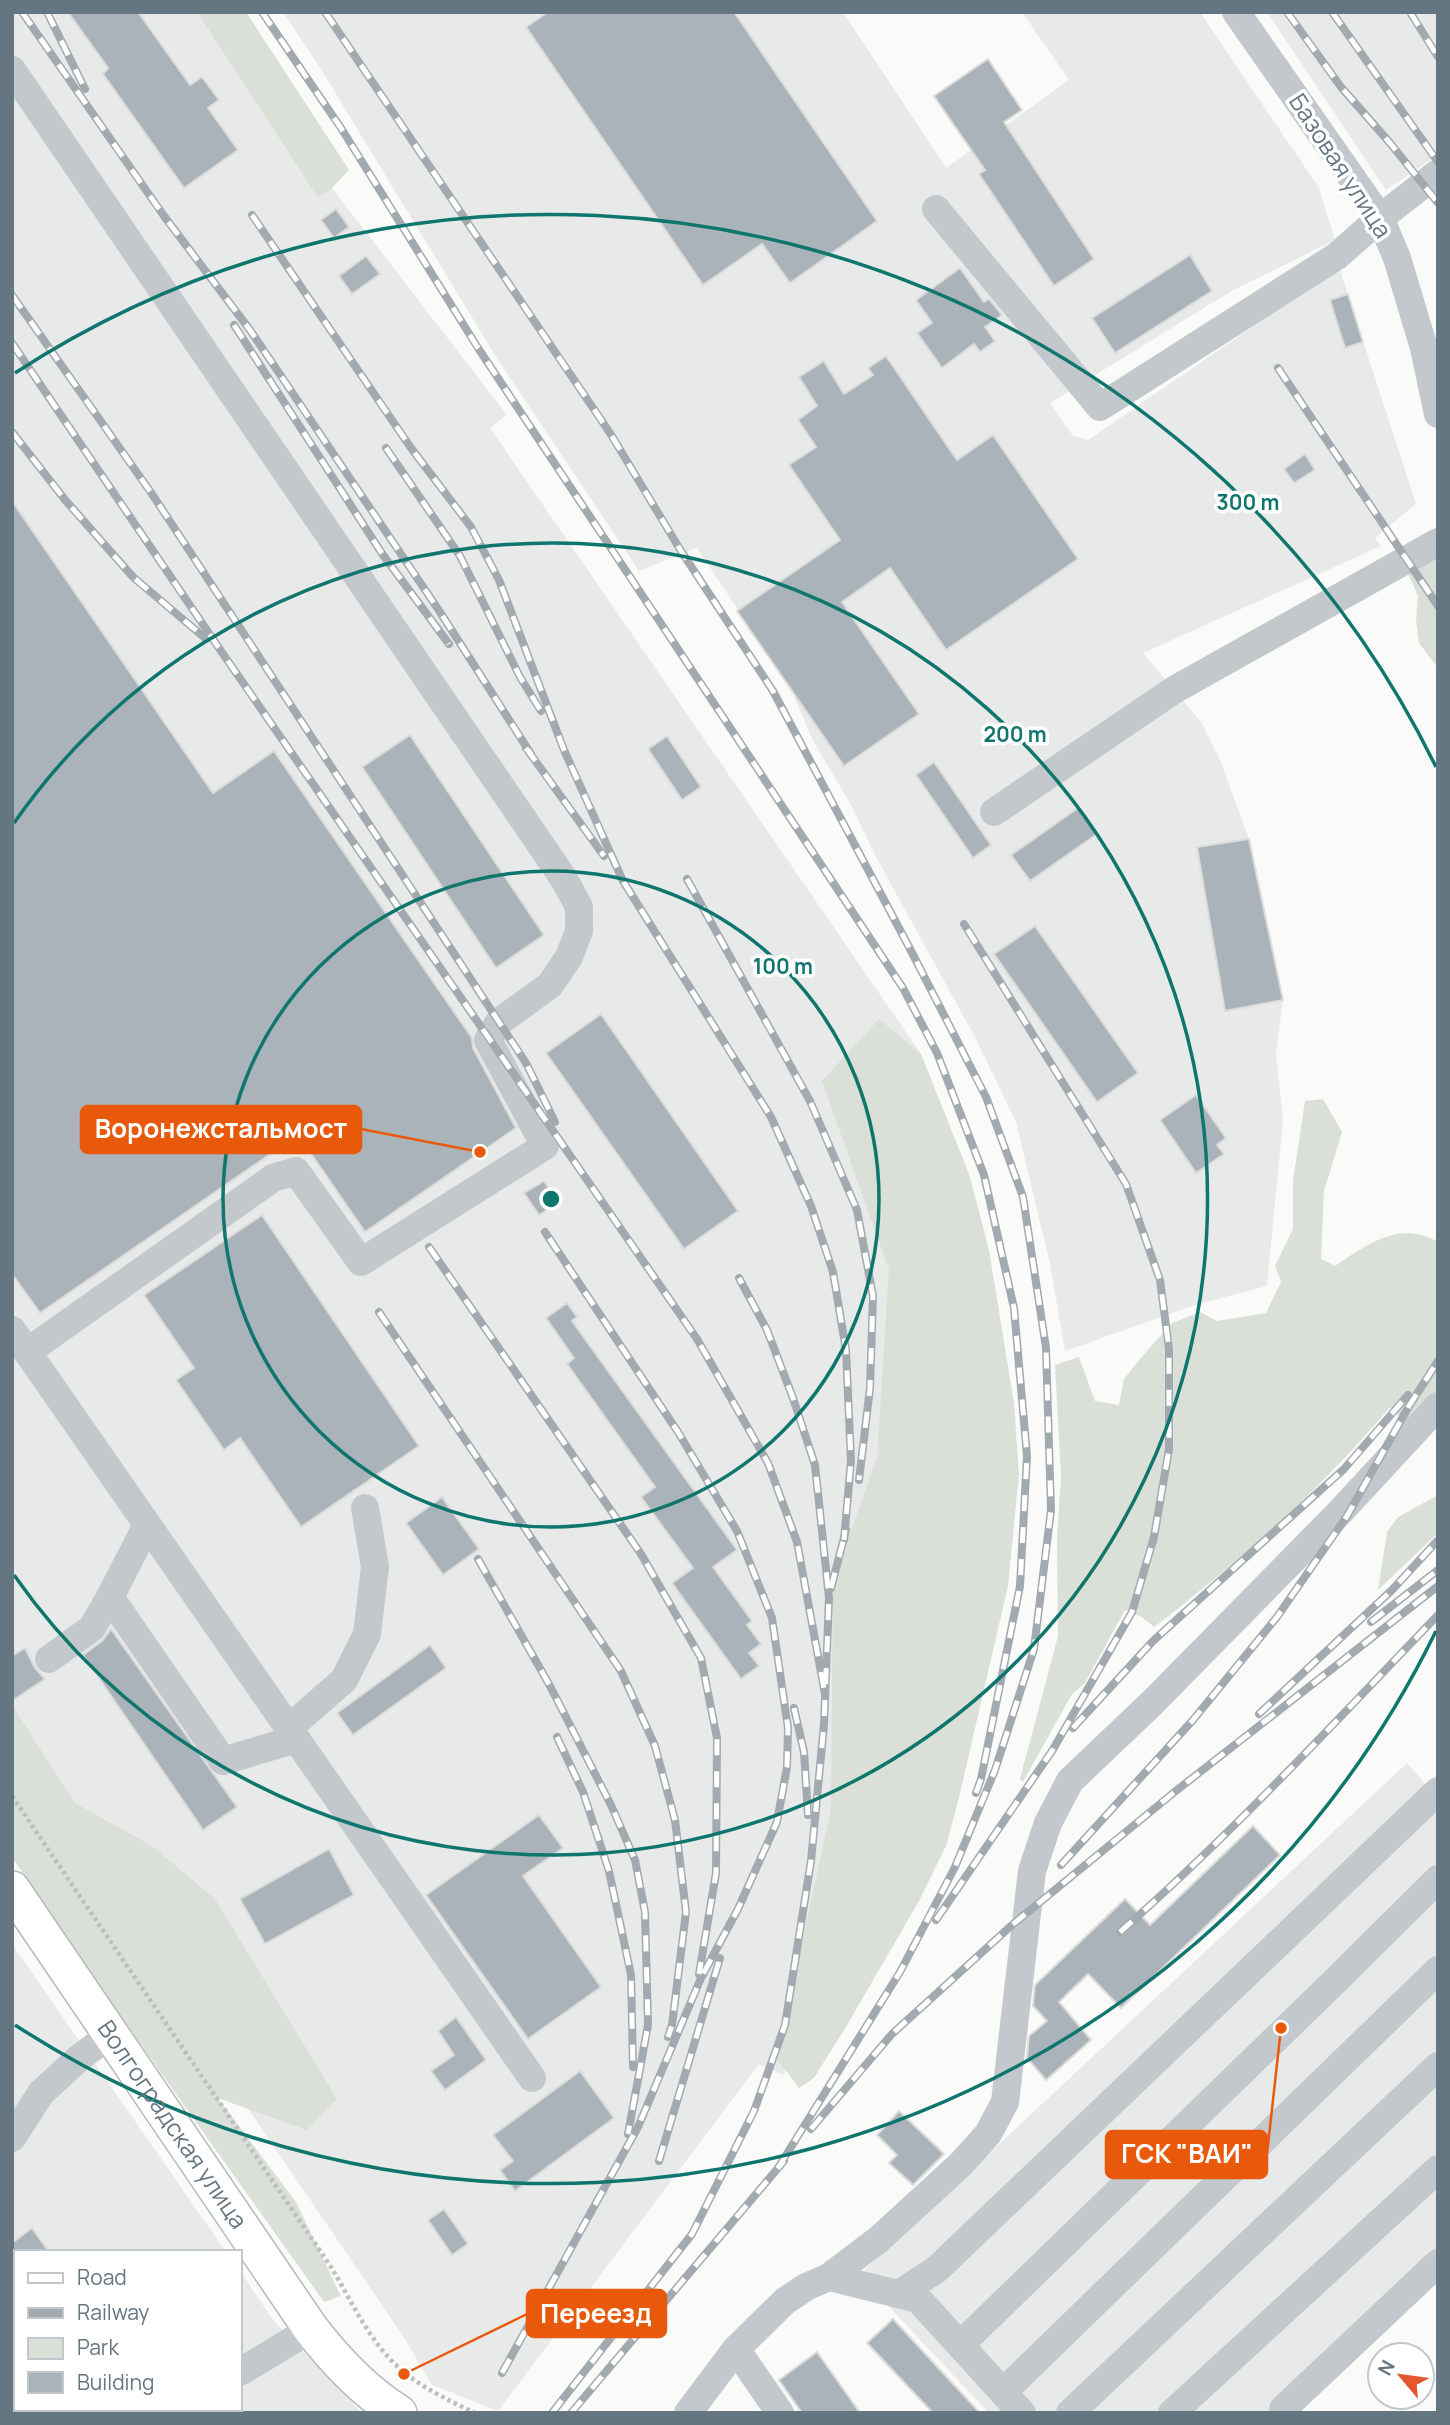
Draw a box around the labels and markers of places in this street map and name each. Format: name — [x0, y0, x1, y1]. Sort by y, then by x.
callout: Воронежстальмост — [81, 1106, 361, 1153]
centre of rings — [539, 1187, 563, 1211]
callout: ГСК "ВАИ" — [1106, 2131, 1267, 2178]
callout: Переезд — [527, 2290, 666, 2337]

